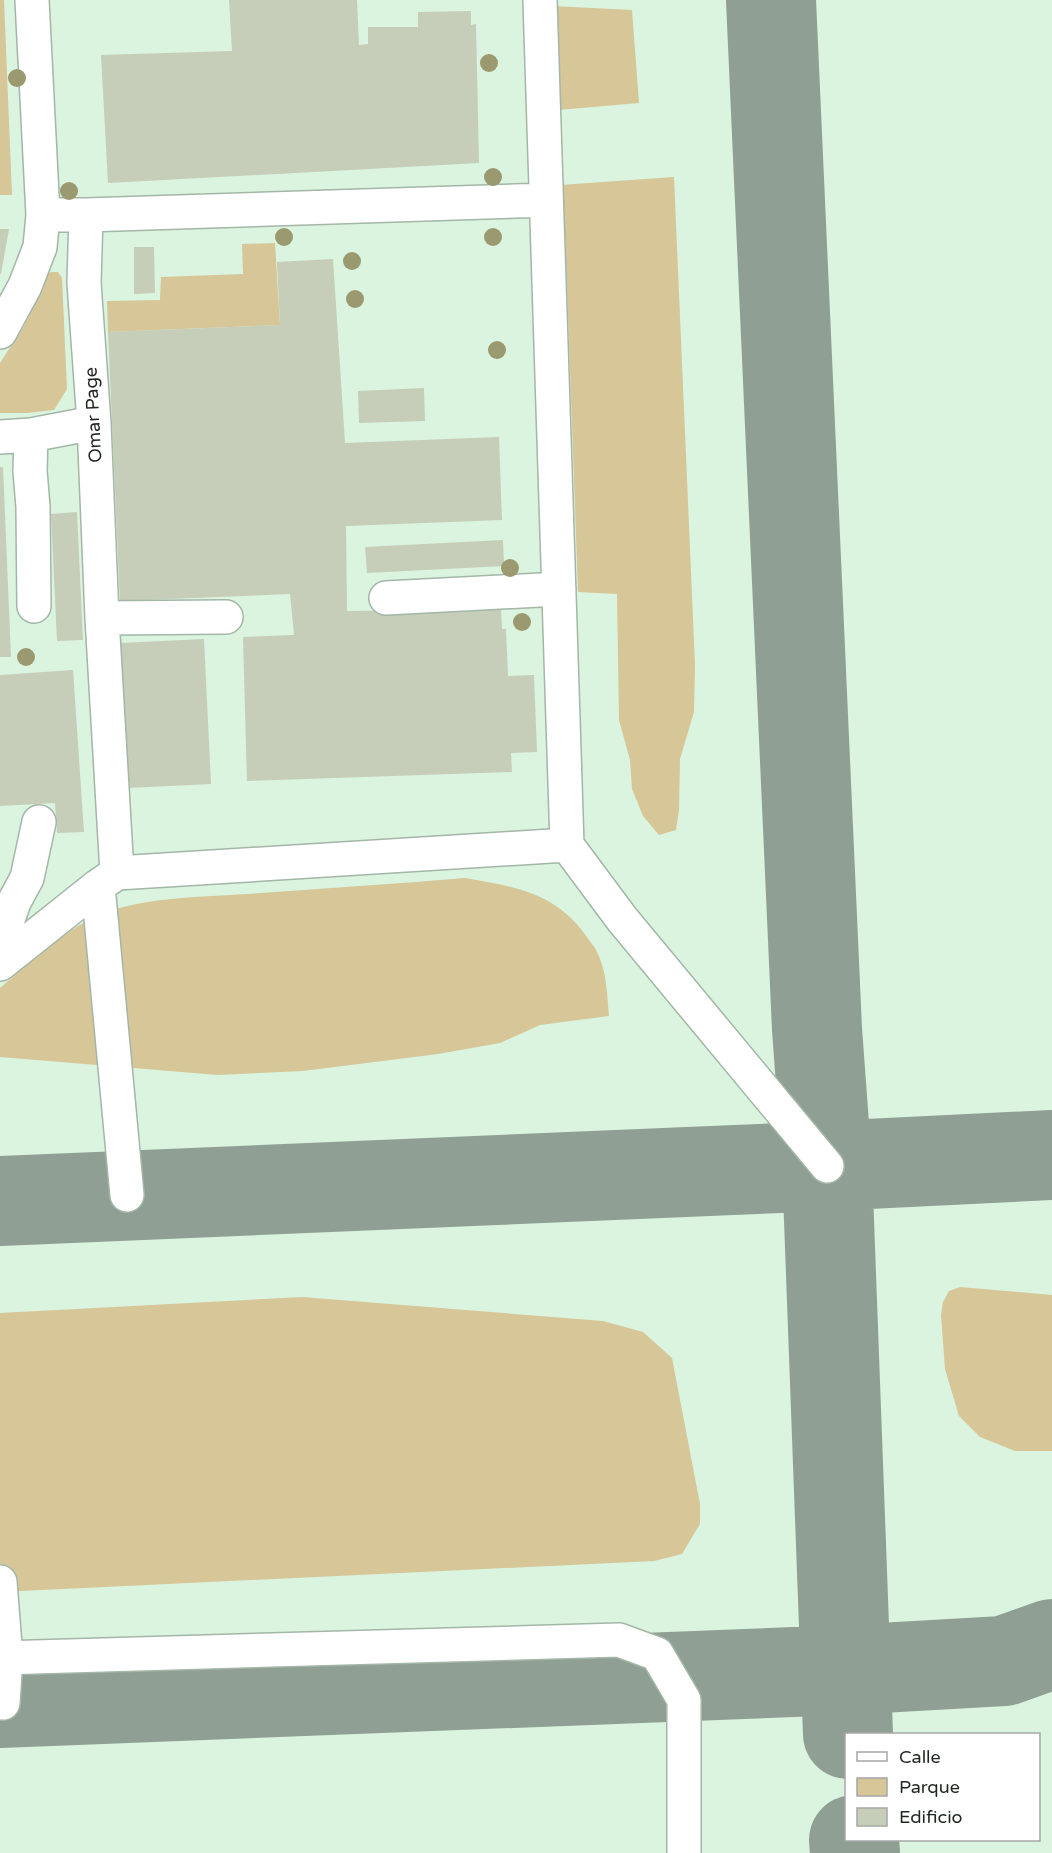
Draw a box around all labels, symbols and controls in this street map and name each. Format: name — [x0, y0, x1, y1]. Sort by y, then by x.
street label: Omar Page — [80, 367, 106, 463]
legend — [845, 1733, 1040, 1841]
text: Calle — [899, 1746, 941, 1768]
text: Parque — [899, 1776, 960, 1798]
text: Edificio — [899, 1806, 963, 1828]

